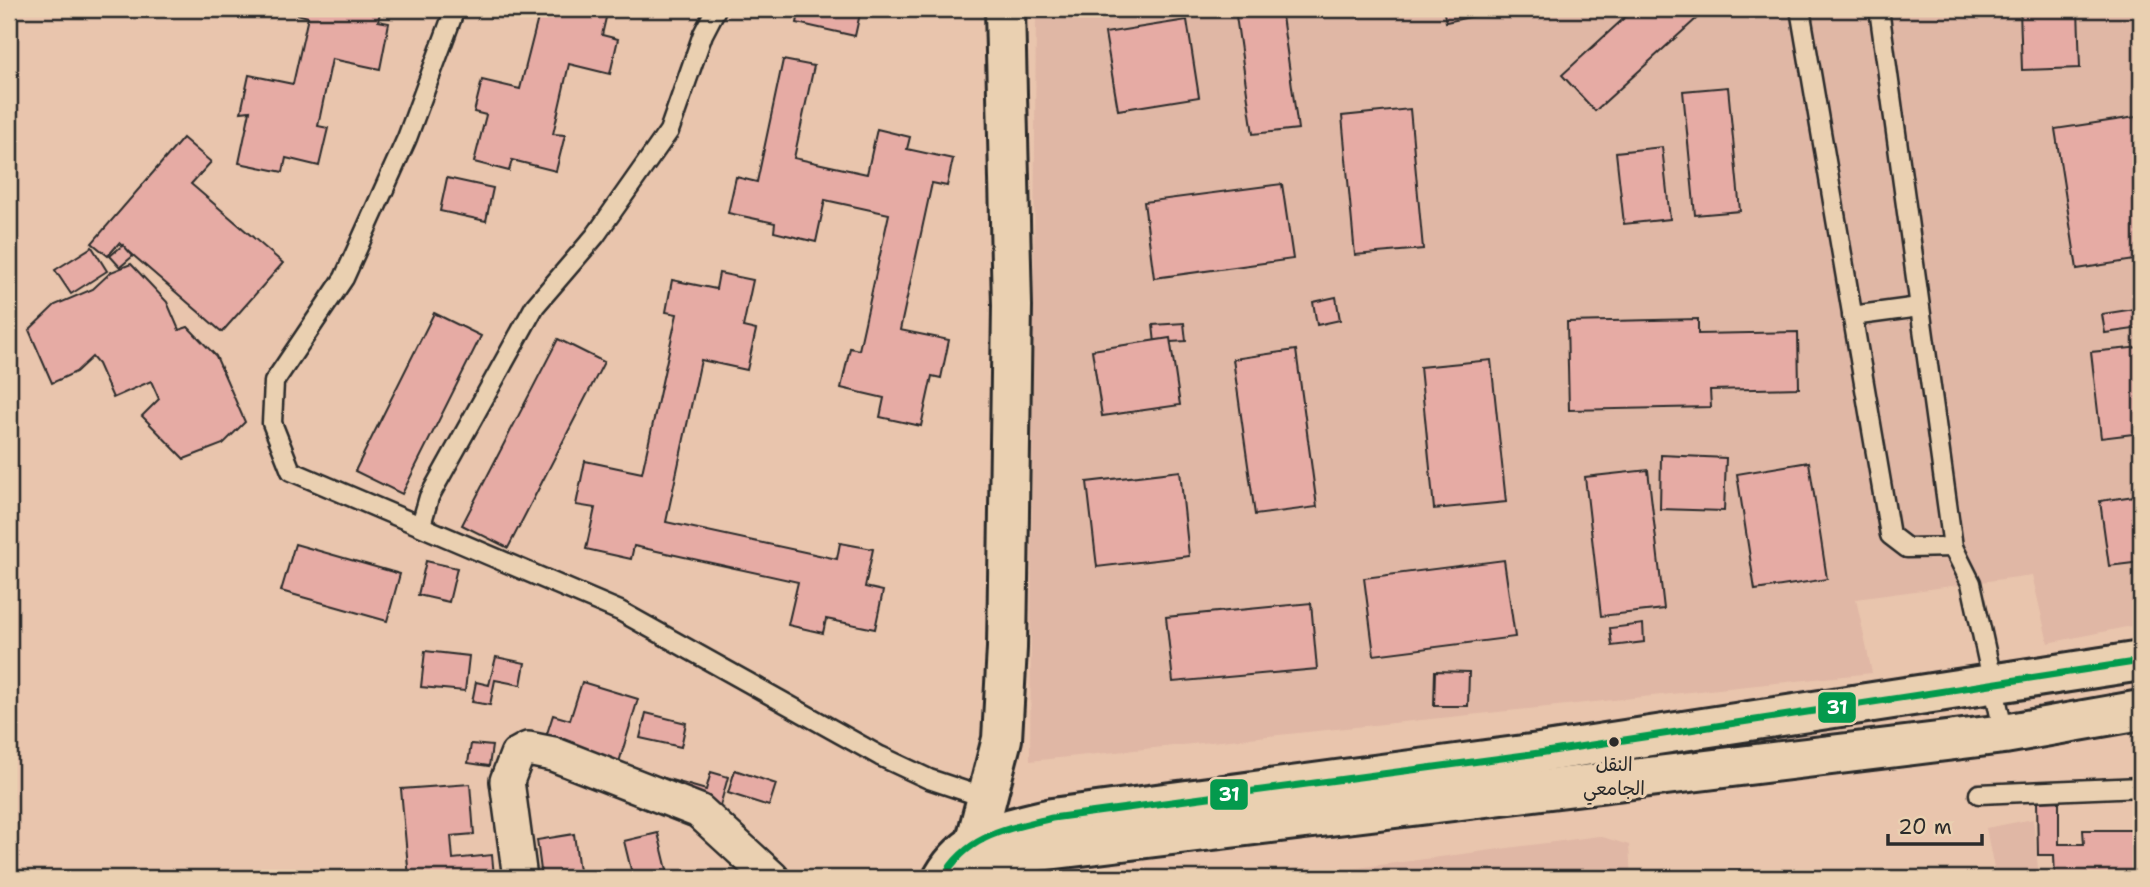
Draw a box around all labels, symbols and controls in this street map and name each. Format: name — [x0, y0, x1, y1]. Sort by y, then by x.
line badge: 31 — [1817, 691, 1857, 724]
text: 31 — [1826, 695, 1848, 720]
marker: النقل الجامعي — [1607, 735, 1621, 749]
place label: النقل الجامعي — [1583, 752, 1645, 805]
line badge: 31 — [1209, 778, 1249, 811]
text: 31 — [1218, 782, 1240, 807]
scale bar — [1888, 803, 1982, 847]
text: 20 m — [1898, 813, 1952, 841]

